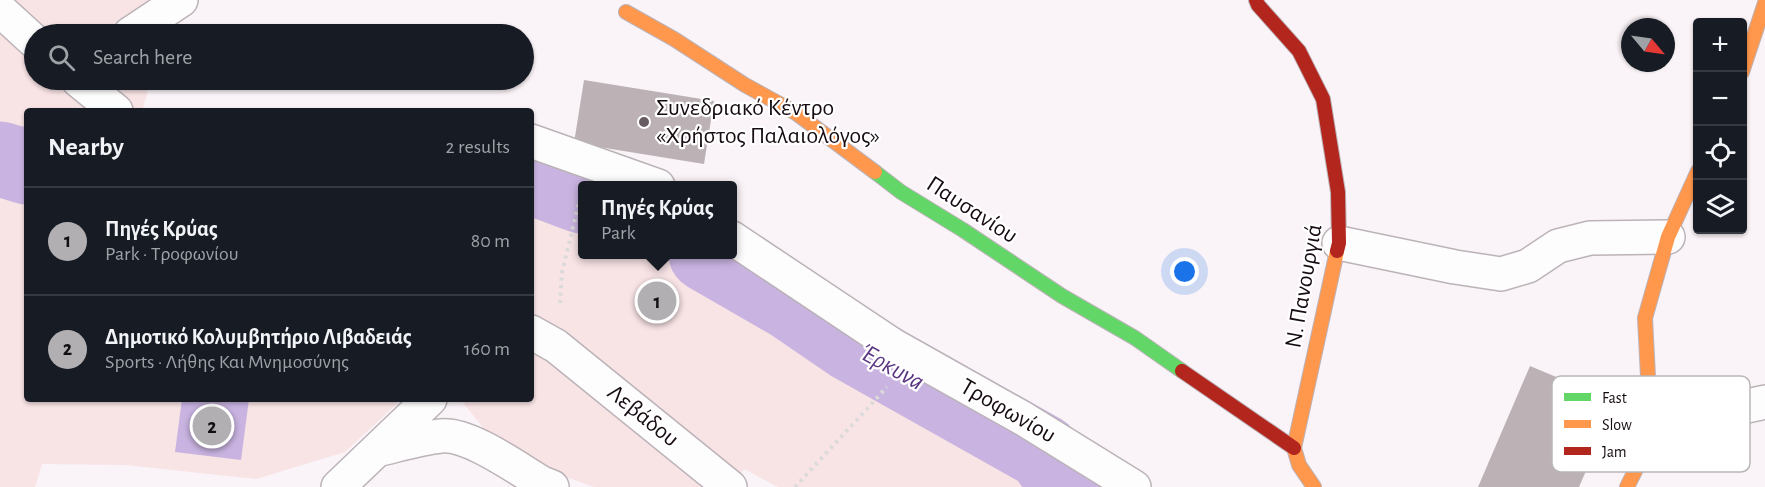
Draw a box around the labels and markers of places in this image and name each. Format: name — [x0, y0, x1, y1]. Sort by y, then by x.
place label: Συνεδριακό Κέντρο «Χρήστος Παλαιολόγος» — [656, 96, 880, 148]
marker: Συνεδριακό Κέντρο «Χρήστος Παλαιολόγος» — [637, 115, 651, 129]
pin: 1 — [638, 278, 676, 324]
pin: 2 — [192, 404, 232, 448]

